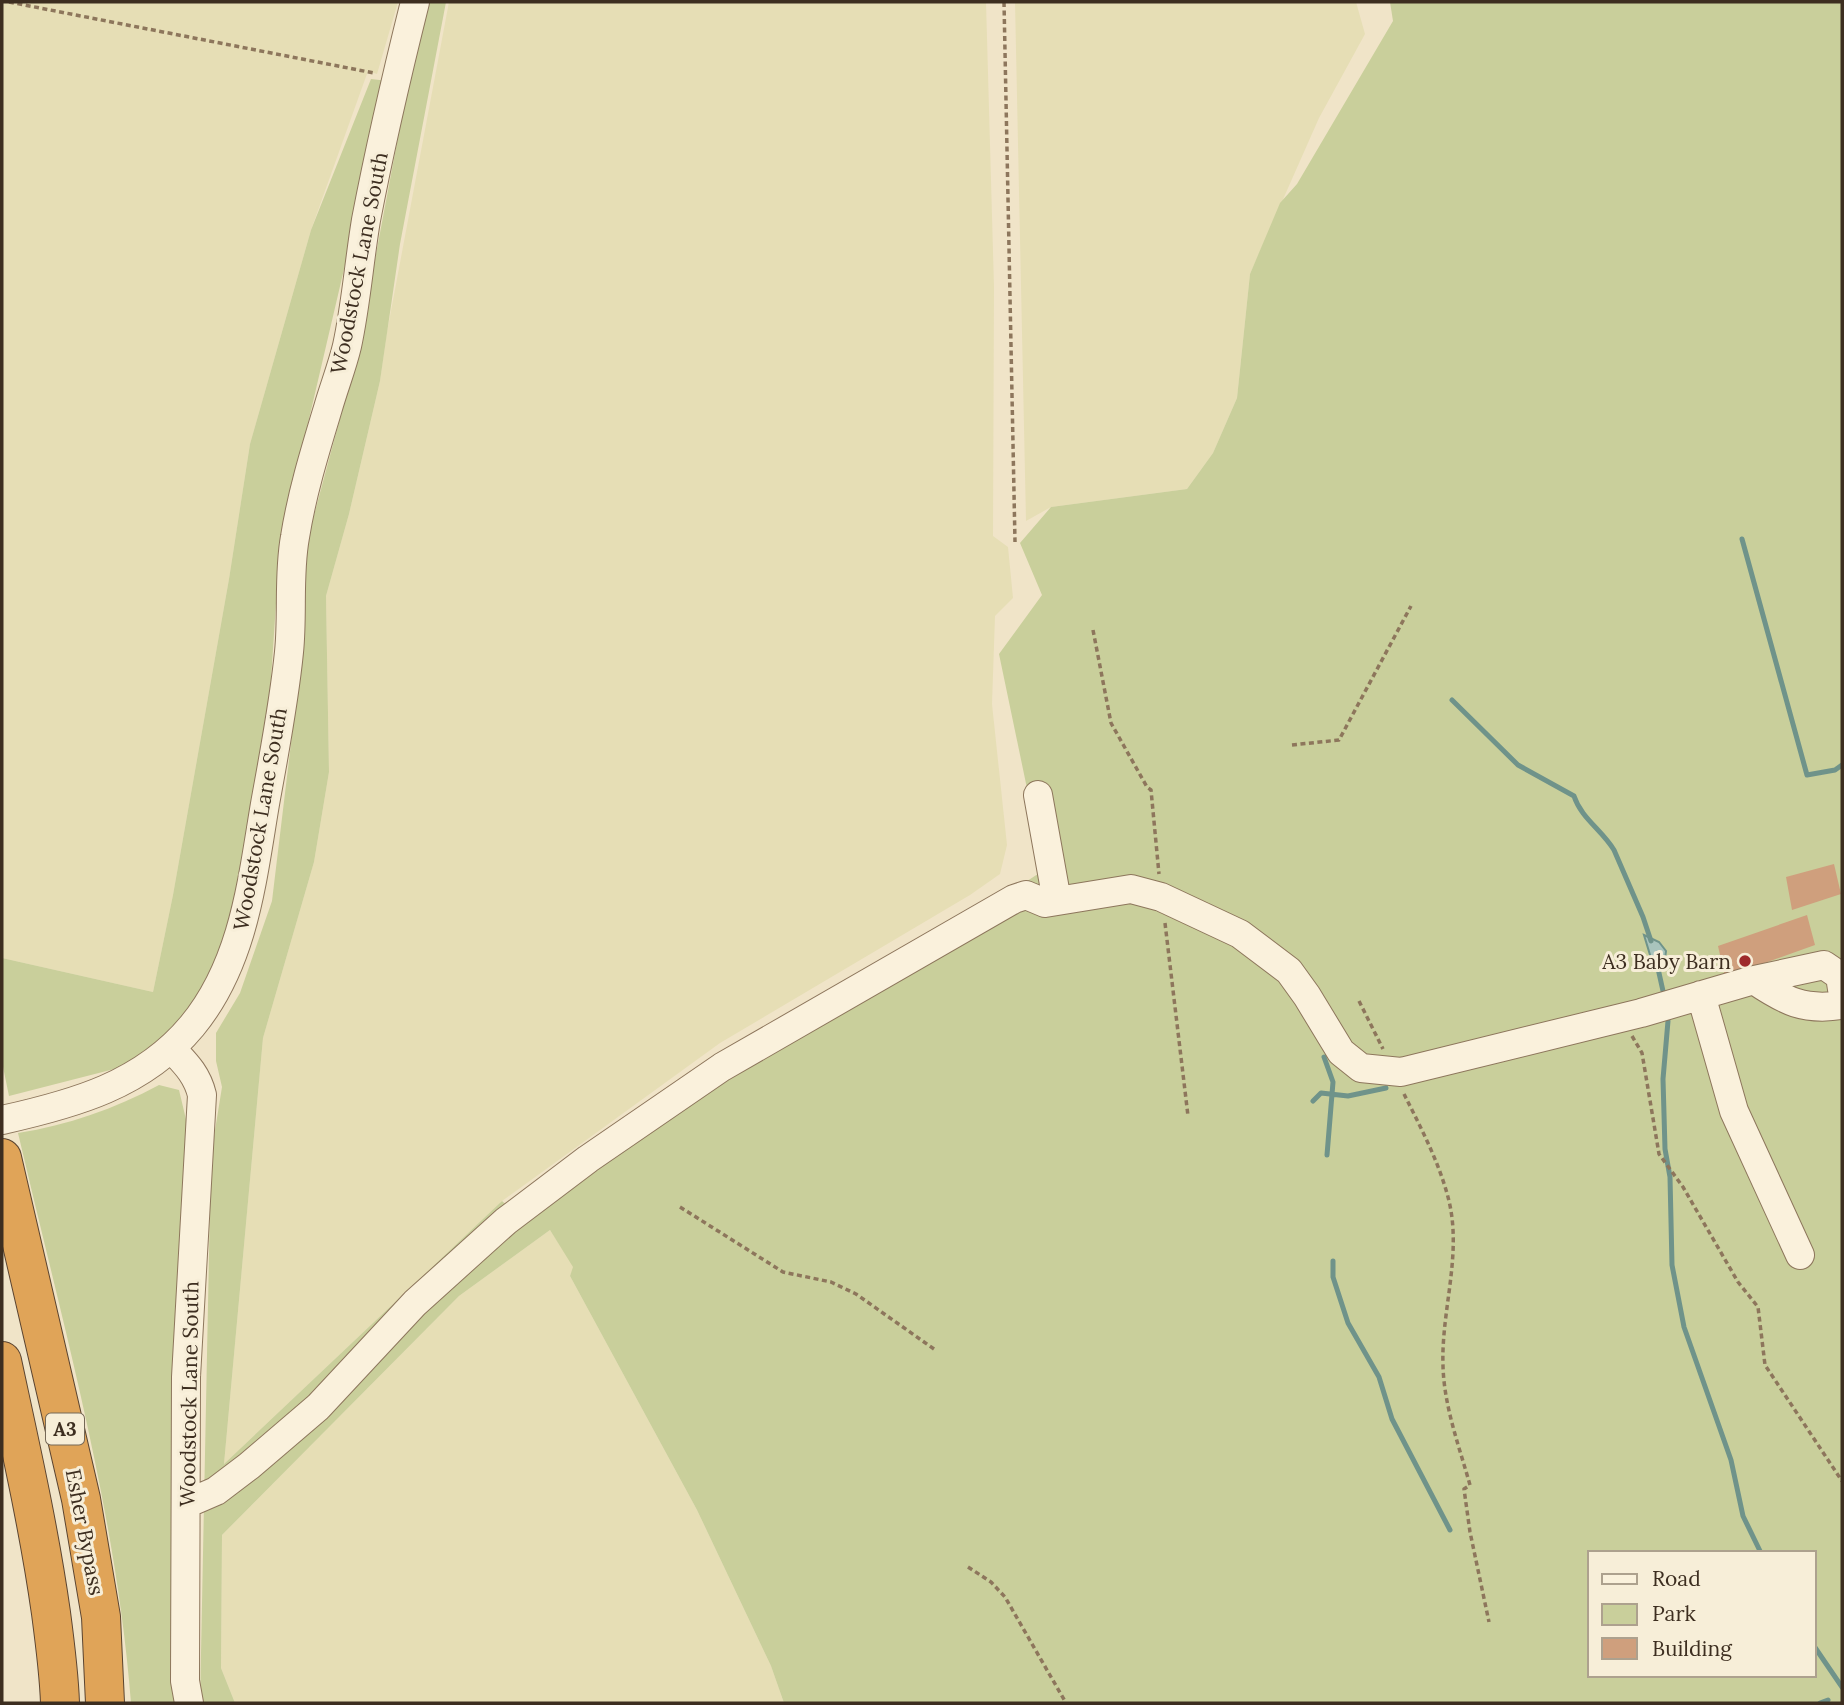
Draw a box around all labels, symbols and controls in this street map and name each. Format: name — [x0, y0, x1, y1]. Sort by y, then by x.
street label: Woodstock Lane South — [324, 150, 394, 376]
street label: Woodstock Lane South — [227, 705, 293, 933]
place label: A3 Baby Barn — [1601, 948, 1731, 975]
marker: A3 Baby Barn — [1737, 953, 1753, 969]
street label: Woodstock Lane South — [174, 1281, 204, 1507]
road number: A3 — [46, 1414, 84, 1444]
street label: Esher Bypass — [60, 1467, 110, 1597]
legend — [1588, 1551, 1816, 1677]
text: Road — [1652, 1565, 1701, 1592]
text: Park — [1652, 1600, 1696, 1627]
text: Building — [1652, 1635, 1732, 1662]

